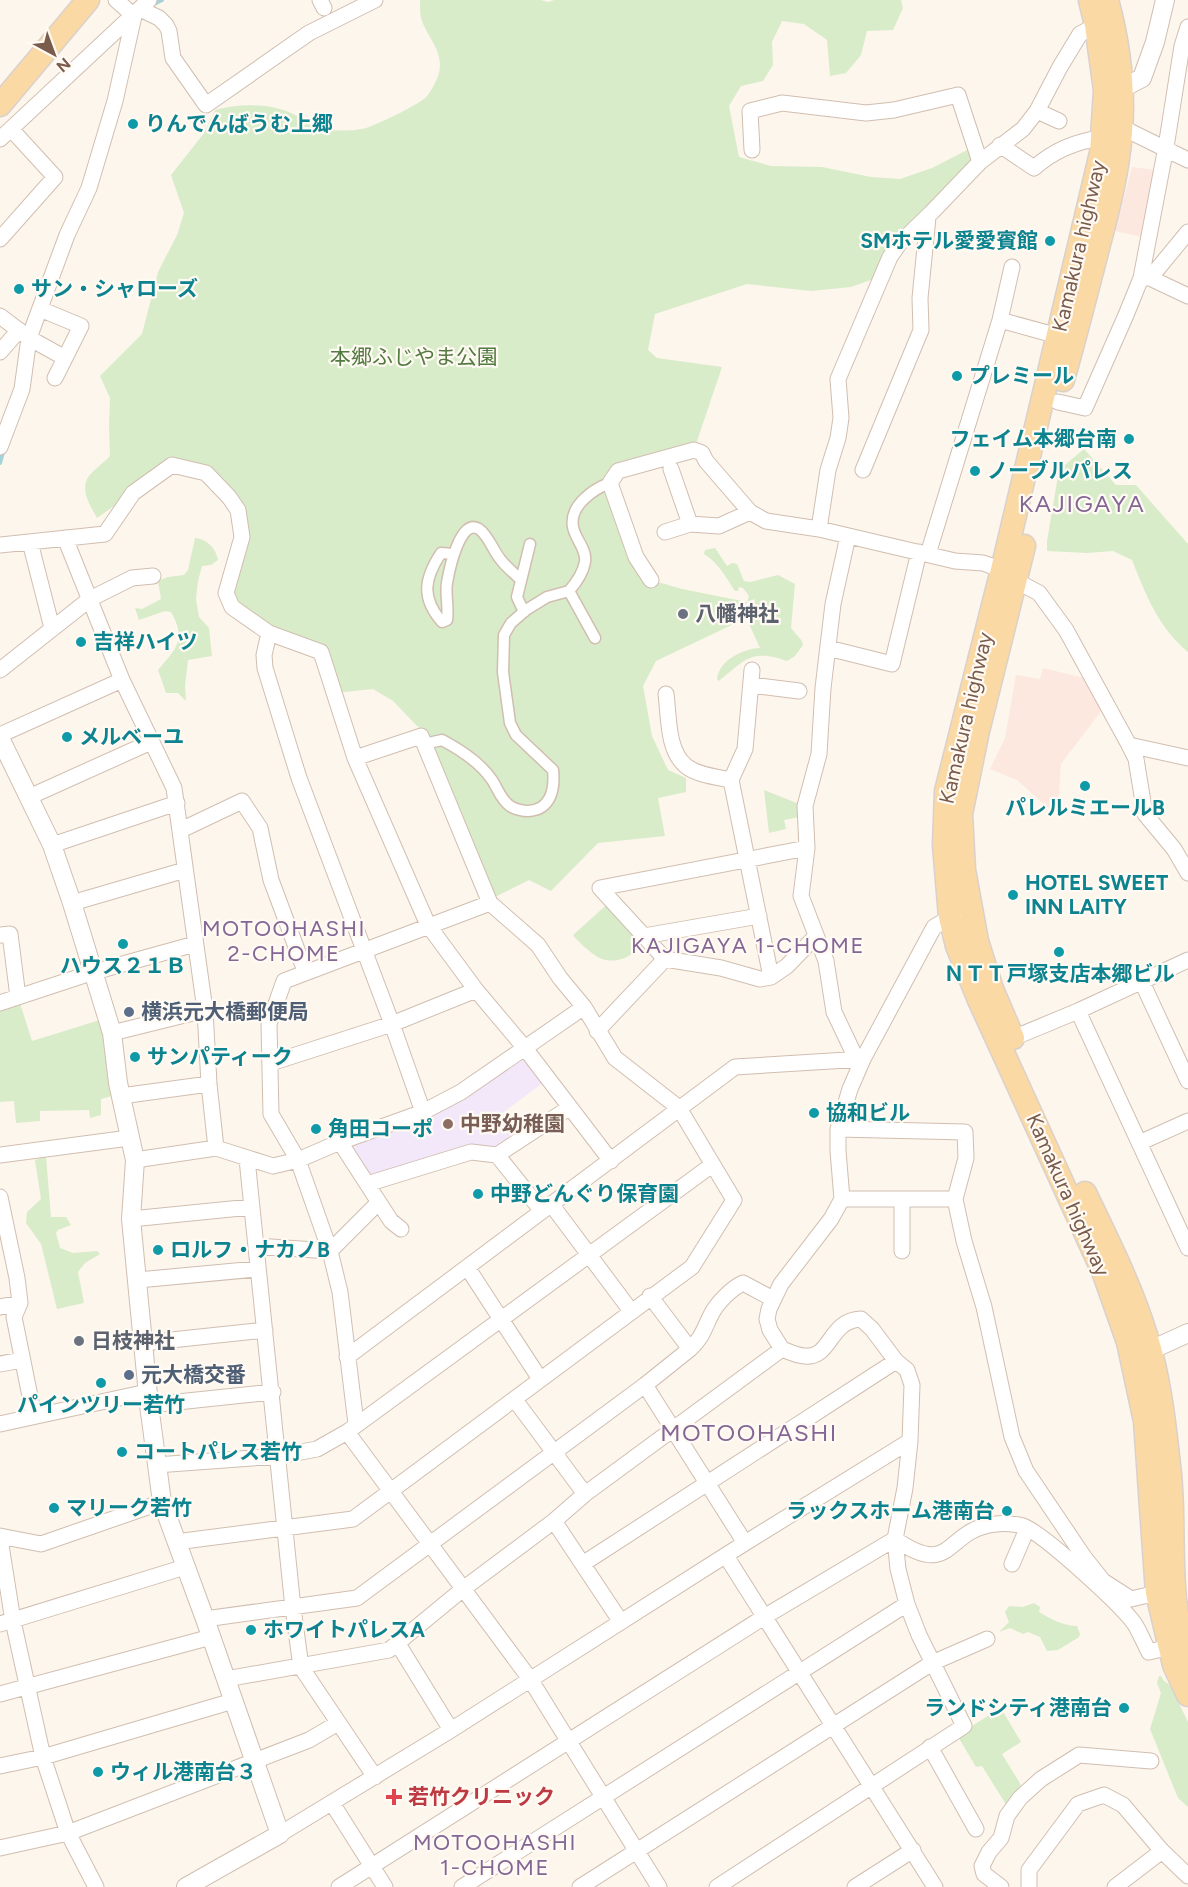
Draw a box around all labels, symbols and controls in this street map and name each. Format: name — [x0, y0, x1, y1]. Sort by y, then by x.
north arrow — [24, 24, 84, 84]
text: N — [53, 54, 74, 76]
place label: りんでんばうむ上郷 — [145, 111, 333, 136]
marker: りんでんばうむ上郷 — [126, 117, 140, 131]
street label: Kamakura highway — [1047, 158, 1110, 334]
place label: SMホテル愛愛賓館 — [860, 228, 1038, 253]
marker: SMホテル愛愛賓館 — [1043, 234, 1057, 248]
place label: サン・シャローズ — [31, 276, 198, 301]
marker: サン・シャローズ — [12, 282, 26, 296]
park label: 本郷ふじやま公園 — [330, 344, 498, 369]
place label: プレミール — [969, 363, 1074, 388]
marker: プレミール — [950, 369, 964, 383]
place label: フェイム本郷台南 — [949, 426, 1117, 451]
marker: フェイム本郷台南 — [1122, 432, 1136, 446]
place label: ノーブルパレス — [987, 458, 1133, 483]
marker: ノーブルパレス — [968, 464, 982, 478]
district label: KAJIGAYA — [1019, 489, 1145, 518]
place label: 八幡神社 — [695, 601, 779, 626]
marker: 八幡神社 — [676, 607, 690, 621]
place label: 吉祥ハイツ — [93, 629, 198, 654]
street label: Kamakura highway — [934, 630, 997, 806]
marker: 吉祥ハイツ — [74, 635, 88, 649]
place label: メルベーユ — [79, 724, 184, 749]
marker: メルベーユ — [60, 730, 74, 744]
marker: パレルミエールB — [1078, 779, 1092, 793]
place label: パレルミエールB — [1005, 795, 1165, 820]
place label: HOTEL SWEET INN LAITY — [1025, 870, 1168, 919]
marker: HOTEL SWEET INN LAITY — [1006, 888, 1020, 902]
district label: MOTOOHASHI 2-CHOME — [202, 915, 366, 967]
district label: KAJIGAYA 1-CHOME — [631, 932, 865, 959]
marker: ハウス２１Ｂ — [116, 937, 130, 951]
marker: ＮＴＴ戸塚支店本郷ビル — [1052, 945, 1066, 959]
place label: ハウス２１Ｂ — [60, 953, 186, 978]
place label: ＮＴＴ戸塚支店本郷ビル — [944, 961, 1175, 986]
place label: 横浜元大橋郵便局 — [141, 999, 309, 1024]
marker: 横浜元大橋郵便局 — [122, 1005, 136, 1019]
place label: サンパティーク — [147, 1044, 293, 1069]
marker: サンパティーク — [128, 1050, 142, 1064]
place label: 協和ビル — [826, 1100, 910, 1125]
marker: 協和ビル — [807, 1106, 821, 1120]
street label: Kamakura highway — [1021, 1110, 1115, 1280]
place label: 中野幼稚園 — [460, 1111, 565, 1136]
place label: 角田コーポ — [328, 1116, 433, 1141]
marker: 中野幼稚園 — [441, 1117, 455, 1131]
marker: 角田コーポ — [309, 1122, 323, 1136]
place label: 中野どんぐり保育園 — [490, 1181, 679, 1206]
marker: 中野どんぐり保育園 — [471, 1187, 485, 1201]
place label: ロルフ・ナカノB — [170, 1237, 330, 1262]
marker: ロルフ・ナカノB — [151, 1243, 165, 1257]
place label: 日枝神社 — [91, 1328, 175, 1353]
marker: 日枝神社 — [72, 1334, 86, 1348]
place label: 元大橋交番 — [141, 1362, 246, 1387]
marker: 元大橋交番 — [122, 1368, 136, 1382]
marker: パインツリー若竹 — [94, 1376, 108, 1390]
place label: パインツリー若竹 — [17, 1392, 185, 1417]
district label: MOTOOHASHI — [660, 1418, 838, 1447]
place label: コートパレス若竹 — [134, 1439, 302, 1464]
marker: コートパレス若竹 — [115, 1445, 129, 1459]
place label: マリーク若竹 — [66, 1495, 192, 1520]
place label: ラックスホーム港南台 — [786, 1498, 995, 1523]
marker: マリーク若竹 — [47, 1501, 61, 1515]
marker: ラックスホーム港南台 — [1000, 1504, 1014, 1518]
place label: ホワイトパレスA — [263, 1617, 425, 1642]
marker: ホワイトパレスA — [244, 1623, 258, 1637]
place label: ランドシティ港南台 — [924, 1695, 1112, 1720]
marker: ランドシティ港南台 — [1117, 1701, 1131, 1715]
place label: ウィル港南台３ — [110, 1759, 257, 1784]
marker: ウィル港南台３ — [91, 1765, 105, 1779]
place label: 若竹クリニック — [408, 1784, 555, 1809]
marker: 若竹クリニック — [385, 1788, 403, 1806]
district label: MOTOOHASHI 1-CHOME — [413, 1829, 577, 1881]

